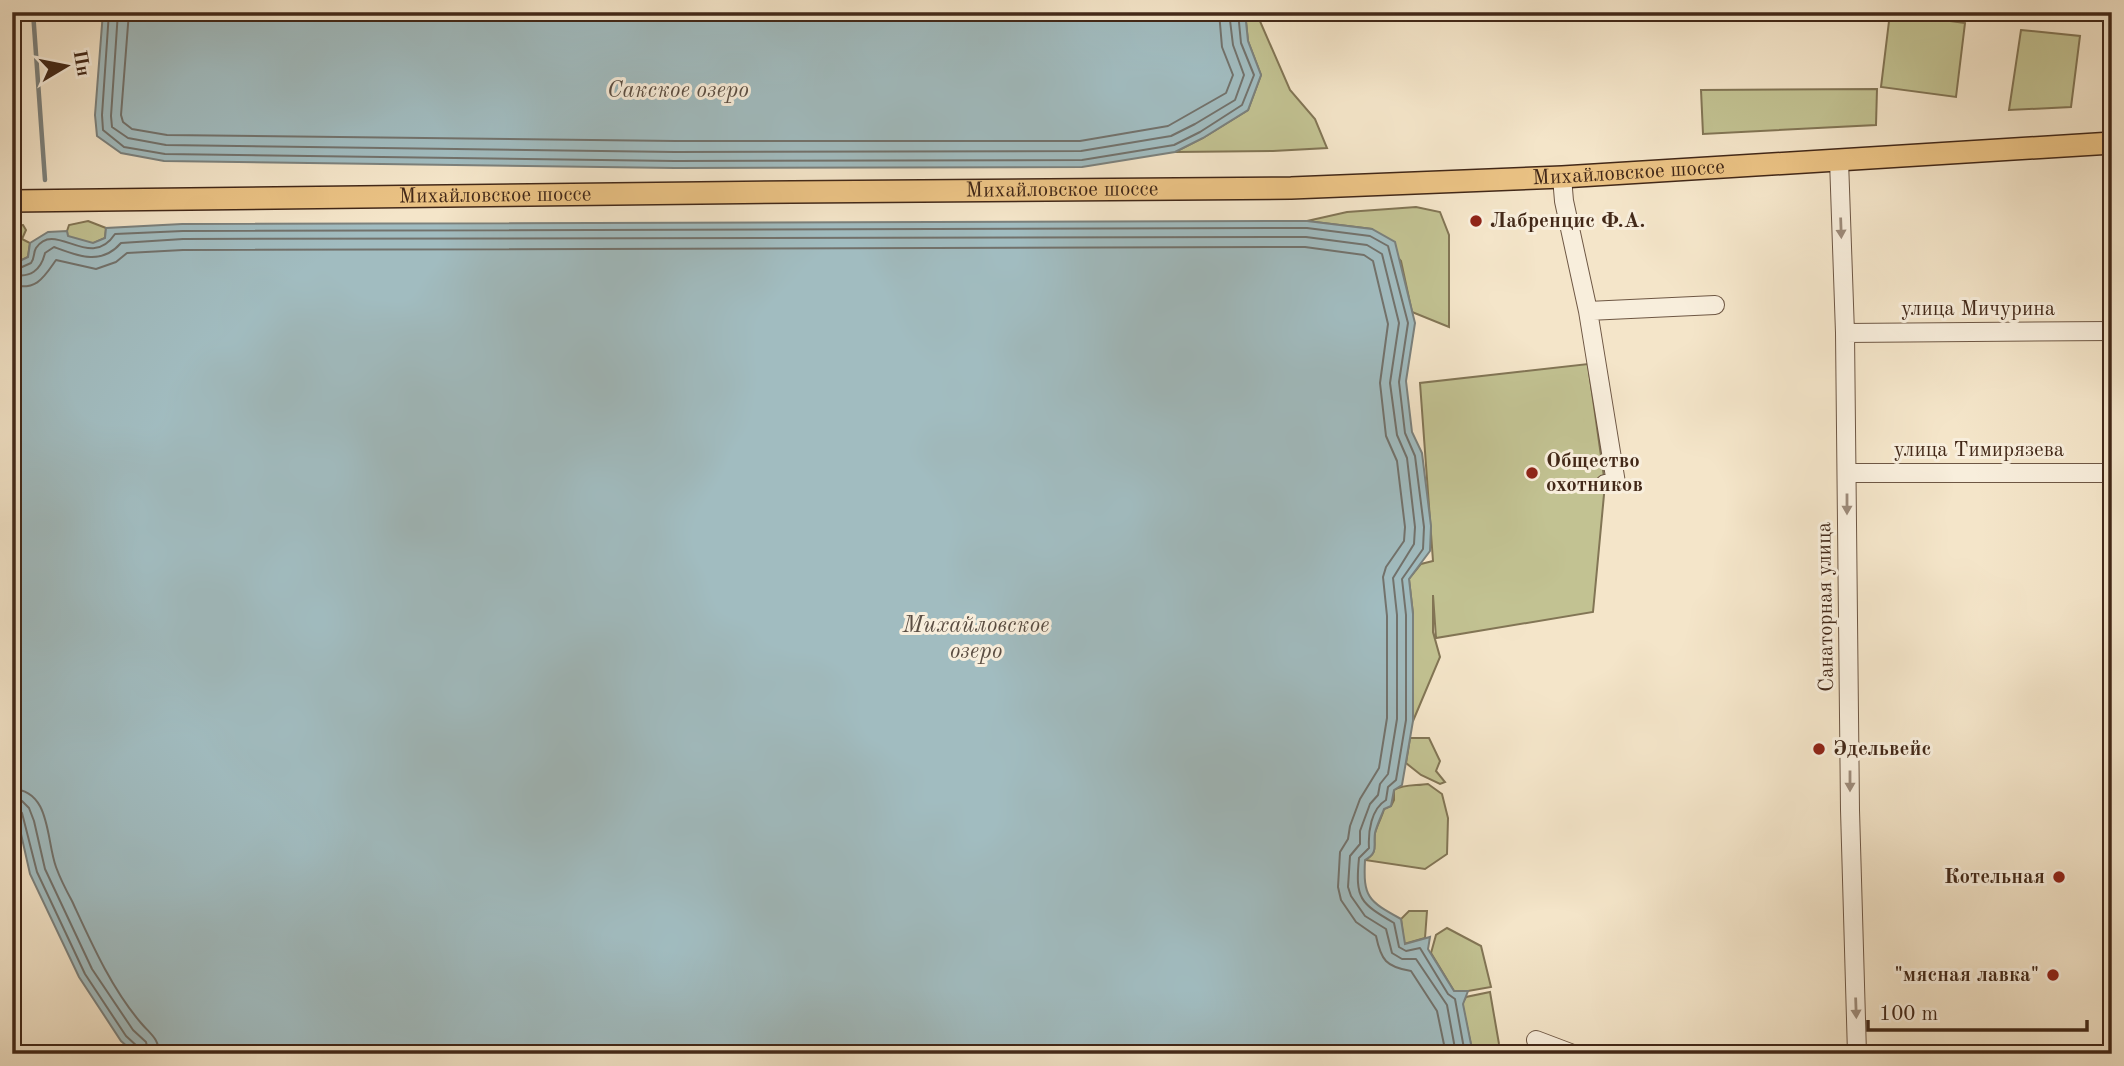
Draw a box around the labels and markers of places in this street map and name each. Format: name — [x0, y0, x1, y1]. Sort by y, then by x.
place label: Лабренцис Ф.А. — [1490, 211, 1645, 232]
marker: Лабренцис Ф.А. — [1468, 213, 1484, 229]
place label: Общество охотников — [1546, 451, 1643, 496]
marker: Общество охотников — [1524, 465, 1540, 481]
place label: Эдельвейс — [1833, 739, 1931, 760]
marker: Эдельвейс — [1811, 741, 1827, 757]
place label: Котельная — [1944, 867, 2045, 888]
marker: Котельная — [2051, 869, 2067, 885]
place label: "мясная лавка" — [1894, 965, 2039, 986]
marker: "мясная лавка" — [2045, 967, 2061, 983]

